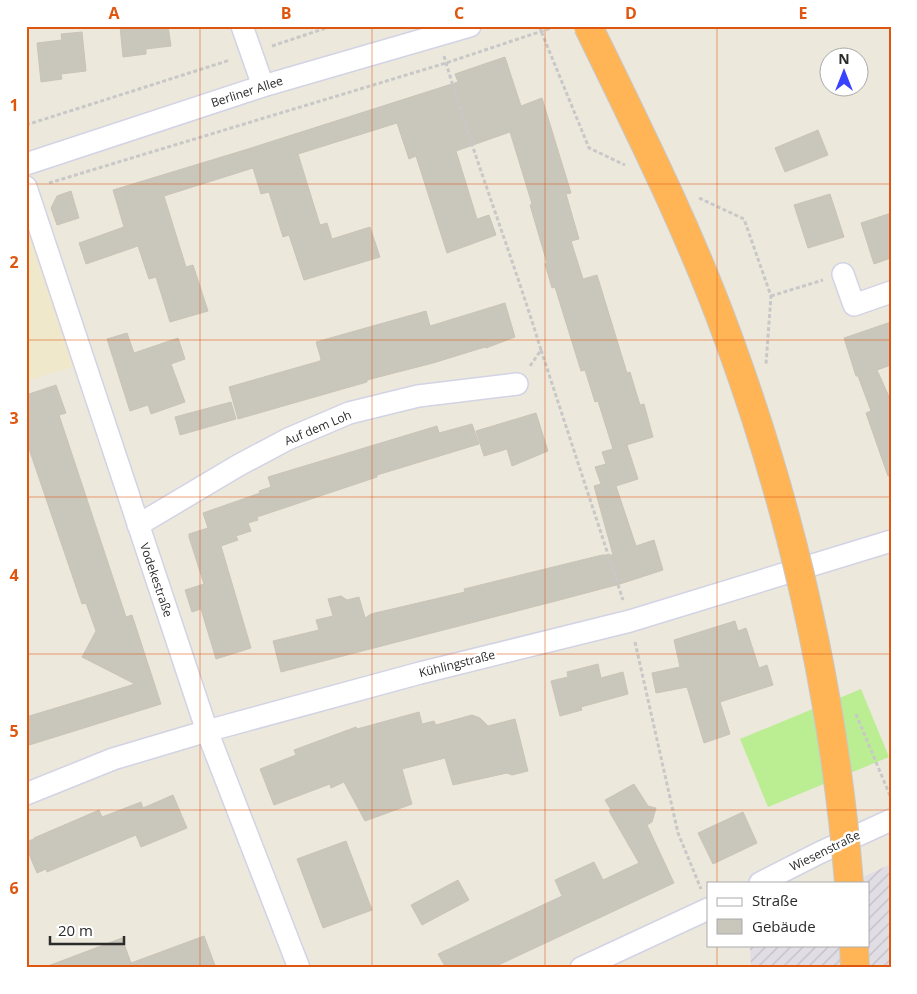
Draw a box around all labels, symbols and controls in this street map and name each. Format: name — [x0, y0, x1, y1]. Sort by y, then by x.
text: A — [108, 2, 120, 24]
text: B — [281, 2, 291, 24]
text: C — [454, 2, 464, 24]
text: D — [625, 2, 637, 24]
text: E — [799, 2, 808, 24]
north arrow — [820, 48, 870, 98]
text: N — [838, 49, 850, 68]
street label: Berliner Allee — [209, 72, 285, 111]
text: 1 — [9, 94, 19, 116]
text: 2 — [9, 251, 19, 273]
street label: Auf dem Loh — [282, 406, 354, 449]
text: 3 — [9, 407, 19, 429]
street label: Vodekestraße — [136, 541, 177, 619]
text: 4 — [9, 564, 19, 586]
street label: Kühlingstraße — [417, 646, 497, 681]
text: 5 — [9, 720, 19, 742]
street label: Wiesenstraße — [787, 826, 863, 875]
text: 6 — [9, 877, 19, 899]
legend — [707, 882, 870, 946]
text: Straße — [752, 890, 798, 910]
scale bar — [50, 914, 124, 946]
text: Gebäude — [752, 916, 816, 936]
text: 20 m — [58, 920, 93, 940]

